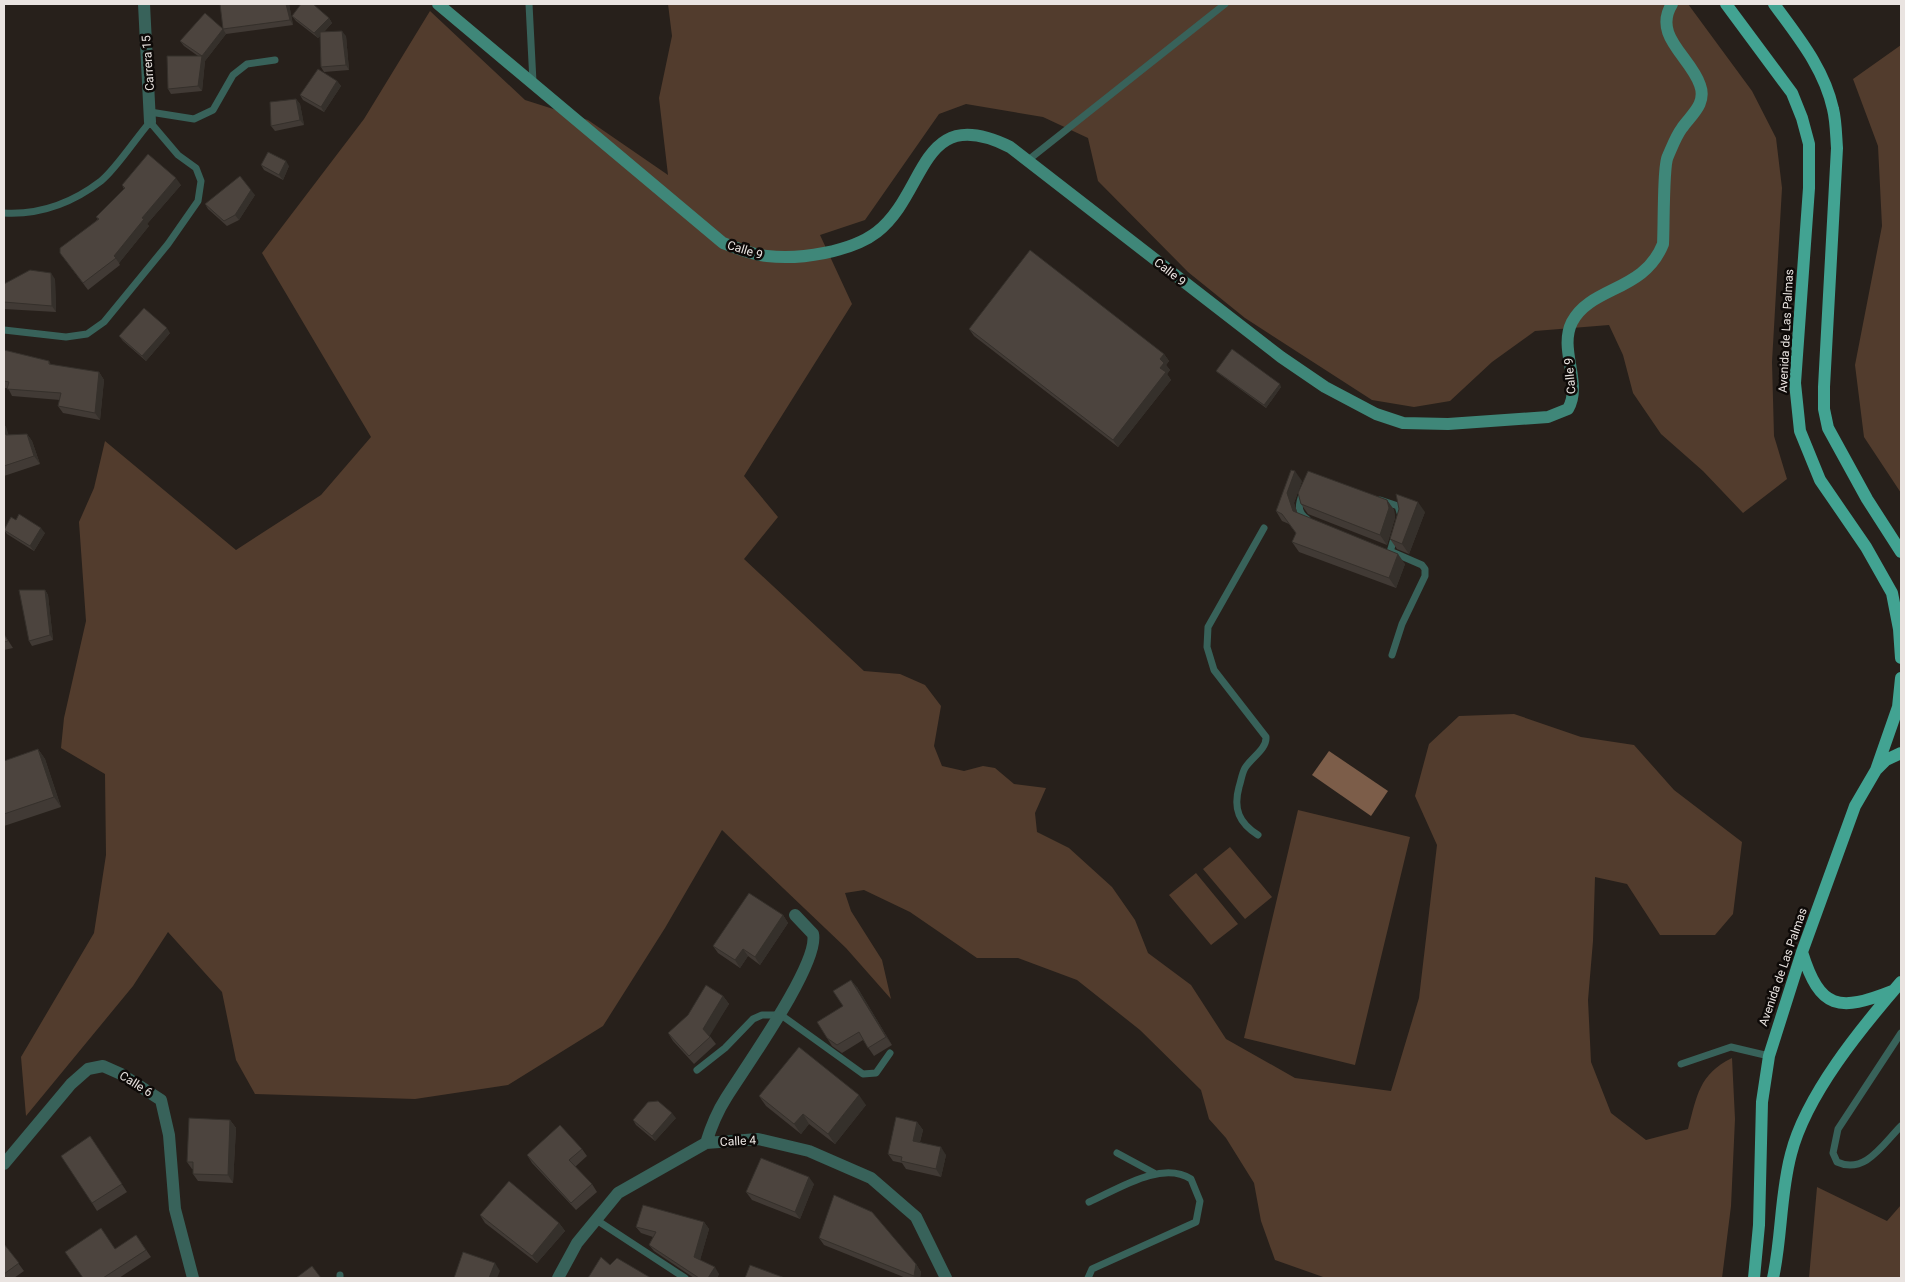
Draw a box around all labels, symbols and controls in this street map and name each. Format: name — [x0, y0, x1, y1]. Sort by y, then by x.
street label: Carrera 15 — [139, 35, 157, 91]
street label: Calle 9 — [726, 238, 764, 262]
street label: Calle 9 — [1151, 255, 1189, 289]
street label: Avenida de Las Palmas — [1776, 269, 1796, 393]
street label: Calle 9 — [1561, 357, 1579, 395]
street label: Avenida de Las Palmas — [1756, 906, 1810, 1028]
street label: Calle 6 — [117, 1068, 155, 1100]
street label: Calle 4 — [720, 1133, 757, 1149]

